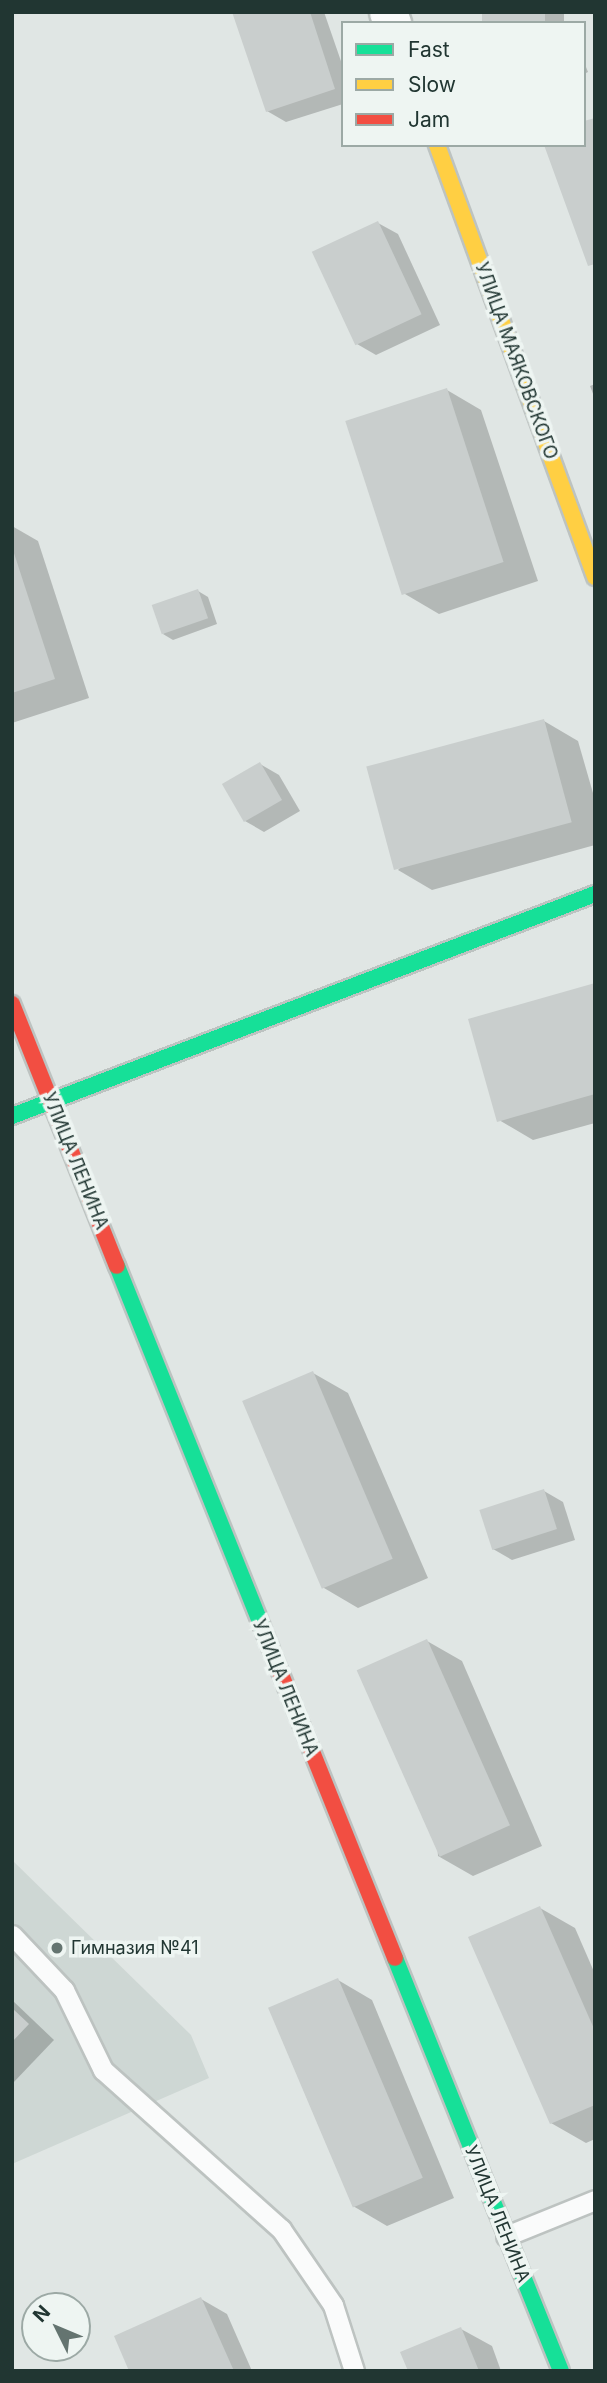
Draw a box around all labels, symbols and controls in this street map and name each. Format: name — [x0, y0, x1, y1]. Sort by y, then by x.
legend — [341, 21, 586, 147]
text: Fast — [408, 37, 450, 62]
text: Slow — [408, 72, 456, 97]
text: Jam — [408, 107, 450, 132]
street label: УЛИЦА МАЯКОВСКОГО — [470, 260, 562, 462]
street label: УЛИЦА ЛЕНИНА — [38, 1089, 112, 1233]
street label: УЛИЦА ЛЕНИНА — [248, 1616, 322, 1760]
place label: Гимназия №41 — [71, 1937, 198, 1959]
marker: Гимназия №41 — [49, 1940, 65, 1956]
street label: УЛИЦА ЛЕНИНА — [460, 2142, 534, 2286]
north arrow — [21, 2292, 91, 2362]
text: N — [28, 2301, 55, 2327]

